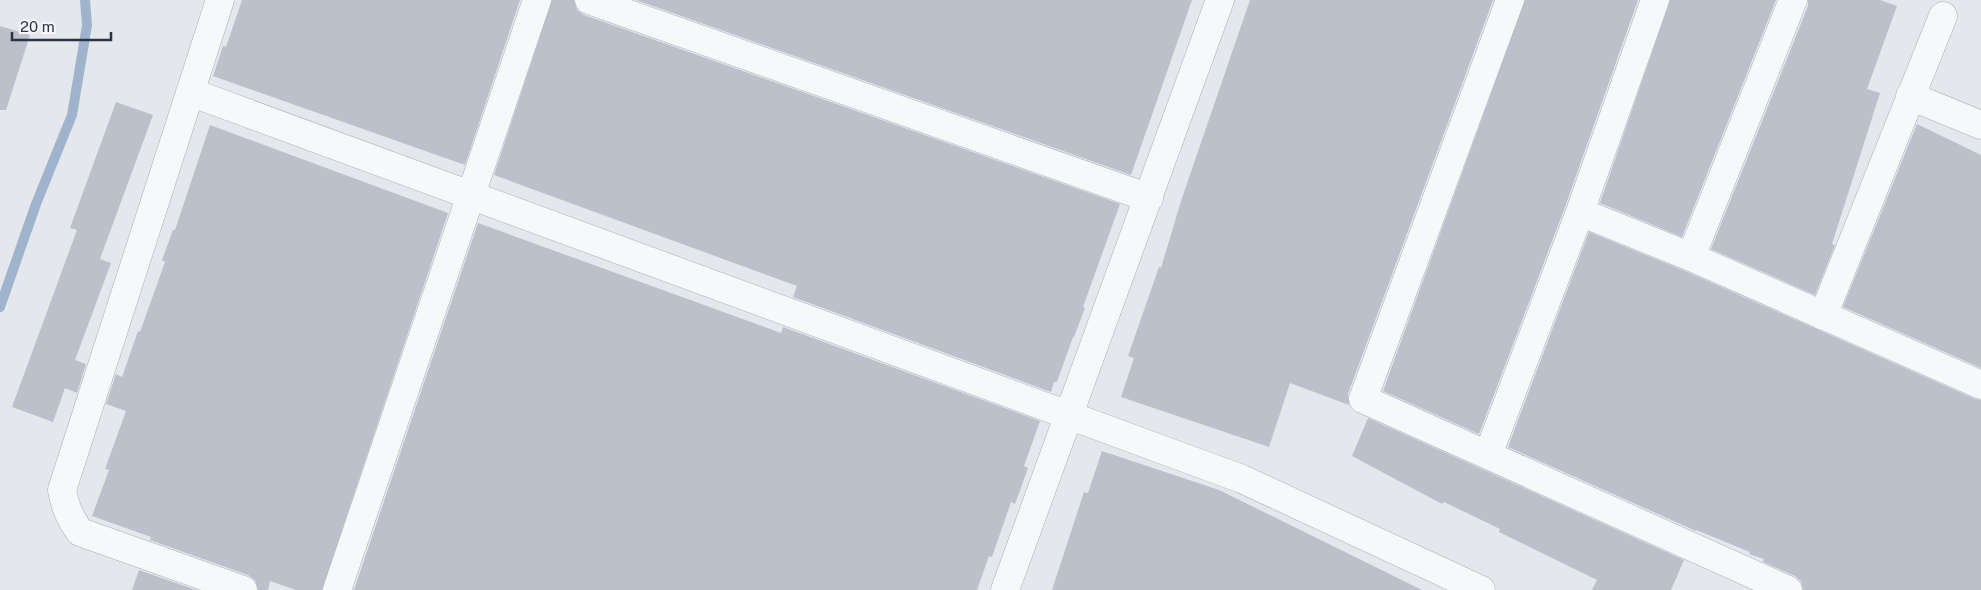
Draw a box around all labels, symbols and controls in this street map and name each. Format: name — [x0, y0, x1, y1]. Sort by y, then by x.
scale bar — [12, 10, 111, 42]
text: 20 m — [20, 18, 55, 35]

